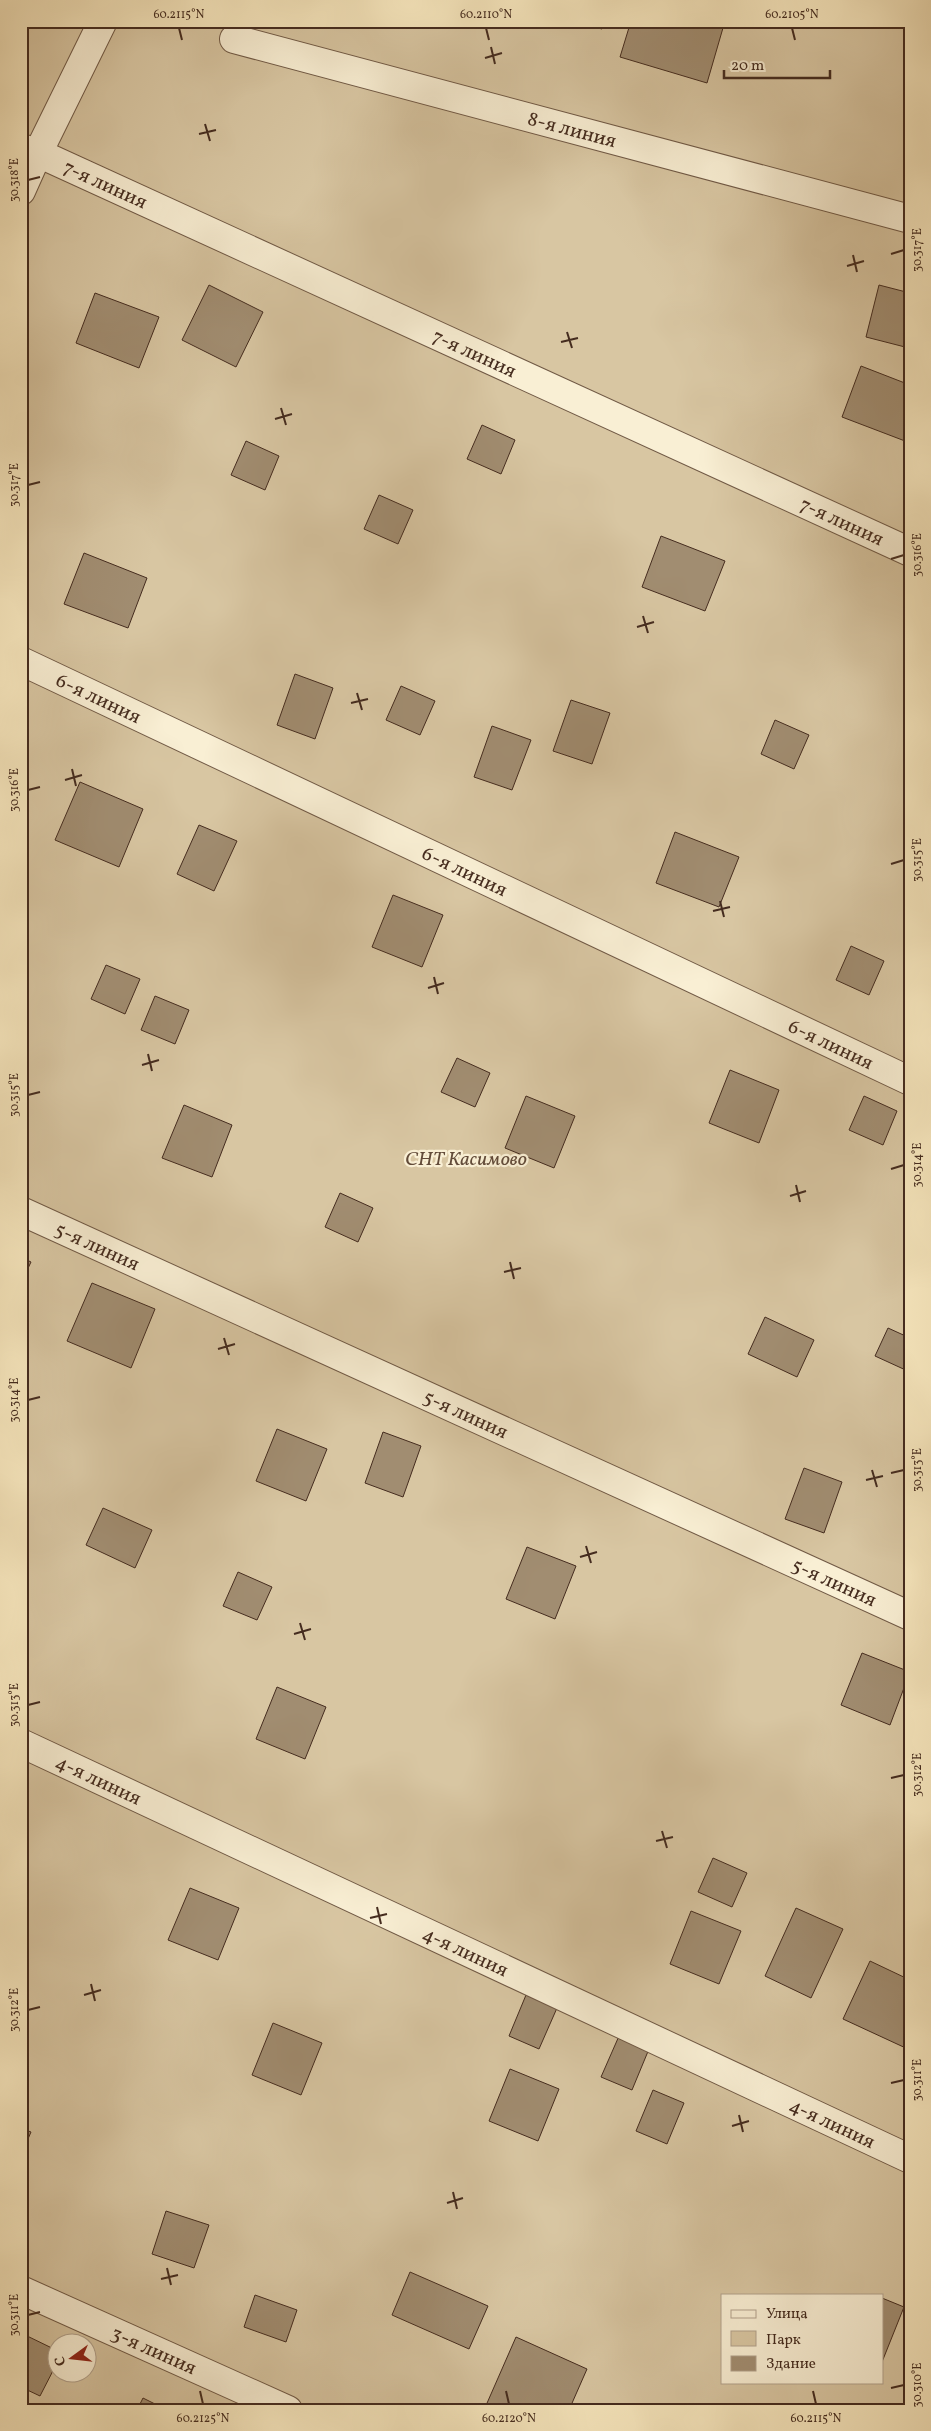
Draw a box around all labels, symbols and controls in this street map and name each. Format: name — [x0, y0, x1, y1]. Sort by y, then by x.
text: 60.2115°N — [153, 7, 205, 23]
text: 60.2110°N — [460, 7, 512, 23]
text: 60.2105°N — [765, 7, 819, 23]
scale bar — [724, 48, 830, 80]
text: 20 m — [731, 56, 764, 77]
street label: 8-я линия — [524, 106, 619, 156]
street label: 7-я линия — [58, 154, 151, 217]
text: 30.318°E — [7, 158, 23, 202]
text: 30.317°E — [910, 228, 926, 272]
street label: 7-я линия — [427, 323, 520, 386]
text: 30.317°E — [7, 463, 23, 507]
street label: 7-я линия — [795, 491, 888, 554]
text: 30.316°E — [910, 533, 926, 577]
street label: 6-я линия — [51, 667, 145, 732]
text: 30.316°E — [7, 768, 23, 812]
text: 30.315°E — [910, 838, 926, 882]
street label: 6-я линия — [417, 840, 511, 905]
street label: 6-я линия — [783, 1013, 878, 1078]
text: 30.315°E — [7, 1073, 23, 1117]
text: 30.314°E — [910, 1143, 926, 1187]
park label: СНТ Касимово — [405, 1146, 527, 1174]
street label: 5-я линия — [50, 1216, 144, 1279]
text: 30.314°E — [7, 1378, 23, 1422]
street label: 5-я линия — [418, 1384, 512, 1447]
text: 30.313°E — [910, 1448, 926, 1492]
street label: 5-я линия — [787, 1552, 881, 1615]
text: 30.313°E — [7, 1683, 23, 1727]
street label: 4-я линия — [51, 1749, 146, 1813]
text: 30.312°E — [910, 1753, 926, 1797]
street label: 4-я линия — [417, 1921, 512, 1985]
text: 30.312°E — [7, 1988, 23, 2032]
text: 30.311°E — [910, 2059, 926, 2101]
street label: 4-я линия — [784, 2092, 879, 2157]
text: 30.311°E — [7, 2294, 23, 2336]
legend — [721, 2294, 884, 2384]
text: Улица — [766, 2304, 808, 2325]
street label: 3-я линия — [106, 2320, 201, 2383]
text: Парк — [766, 2330, 801, 2351]
north arrow — [48, 2334, 98, 2384]
text: С — [51, 2354, 71, 2368]
text: Здание — [766, 2354, 816, 2375]
text: 30.310°E — [910, 2363, 926, 2407]
text: 60.2125°N — [177, 2411, 230, 2427]
text: 60.2120°N — [482, 2411, 536, 2427]
text: 60.2115°N — [790, 2411, 842, 2427]

